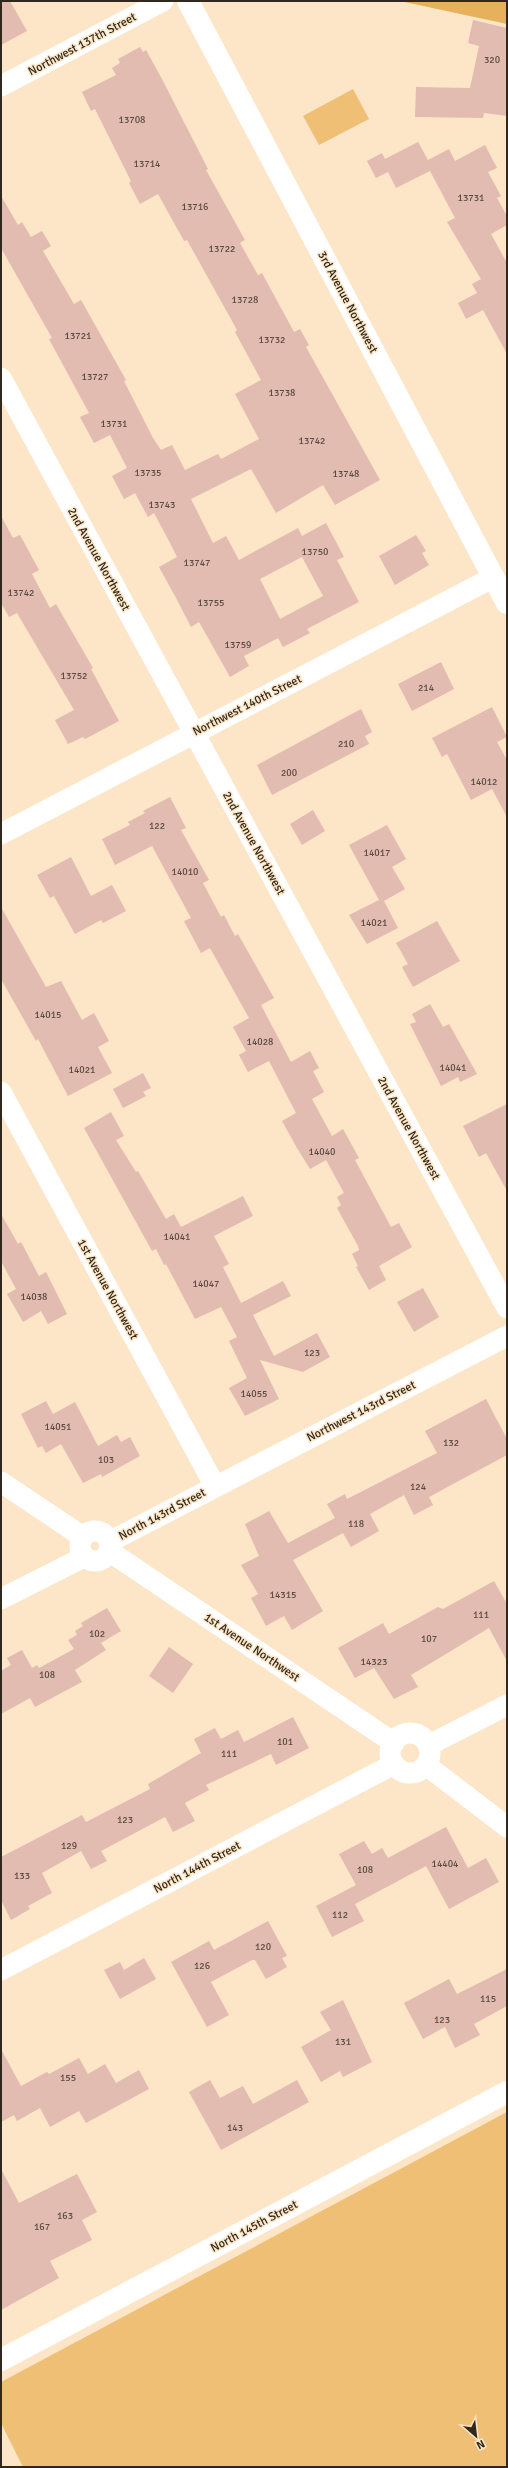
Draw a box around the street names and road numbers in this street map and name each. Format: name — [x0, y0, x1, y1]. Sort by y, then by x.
street label: Northwest 137th Street — [26, 10, 139, 79]
street label: 3rd Avenue Northwest — [314, 249, 381, 356]
street label: 2nd Avenue Northwest — [64, 505, 133, 614]
street label: Northwest 140th Street — [190, 671, 304, 739]
street label: 2nd Avenue Northwest — [219, 789, 288, 898]
street label: 2nd Avenue Northwest — [374, 1074, 443, 1183]
street label: 1st Avenue Northwest — [74, 1236, 141, 1342]
street label: Northwest 143rd Street — [304, 1377, 418, 1445]
street label: North 143rd Street — [116, 1485, 208, 1544]
street label: 1st Avenue Northwest — [201, 1610, 302, 1685]
street label: North 144th Street — [151, 1838, 243, 1897]
street label: North 145th Street — [208, 2197, 300, 2256]

